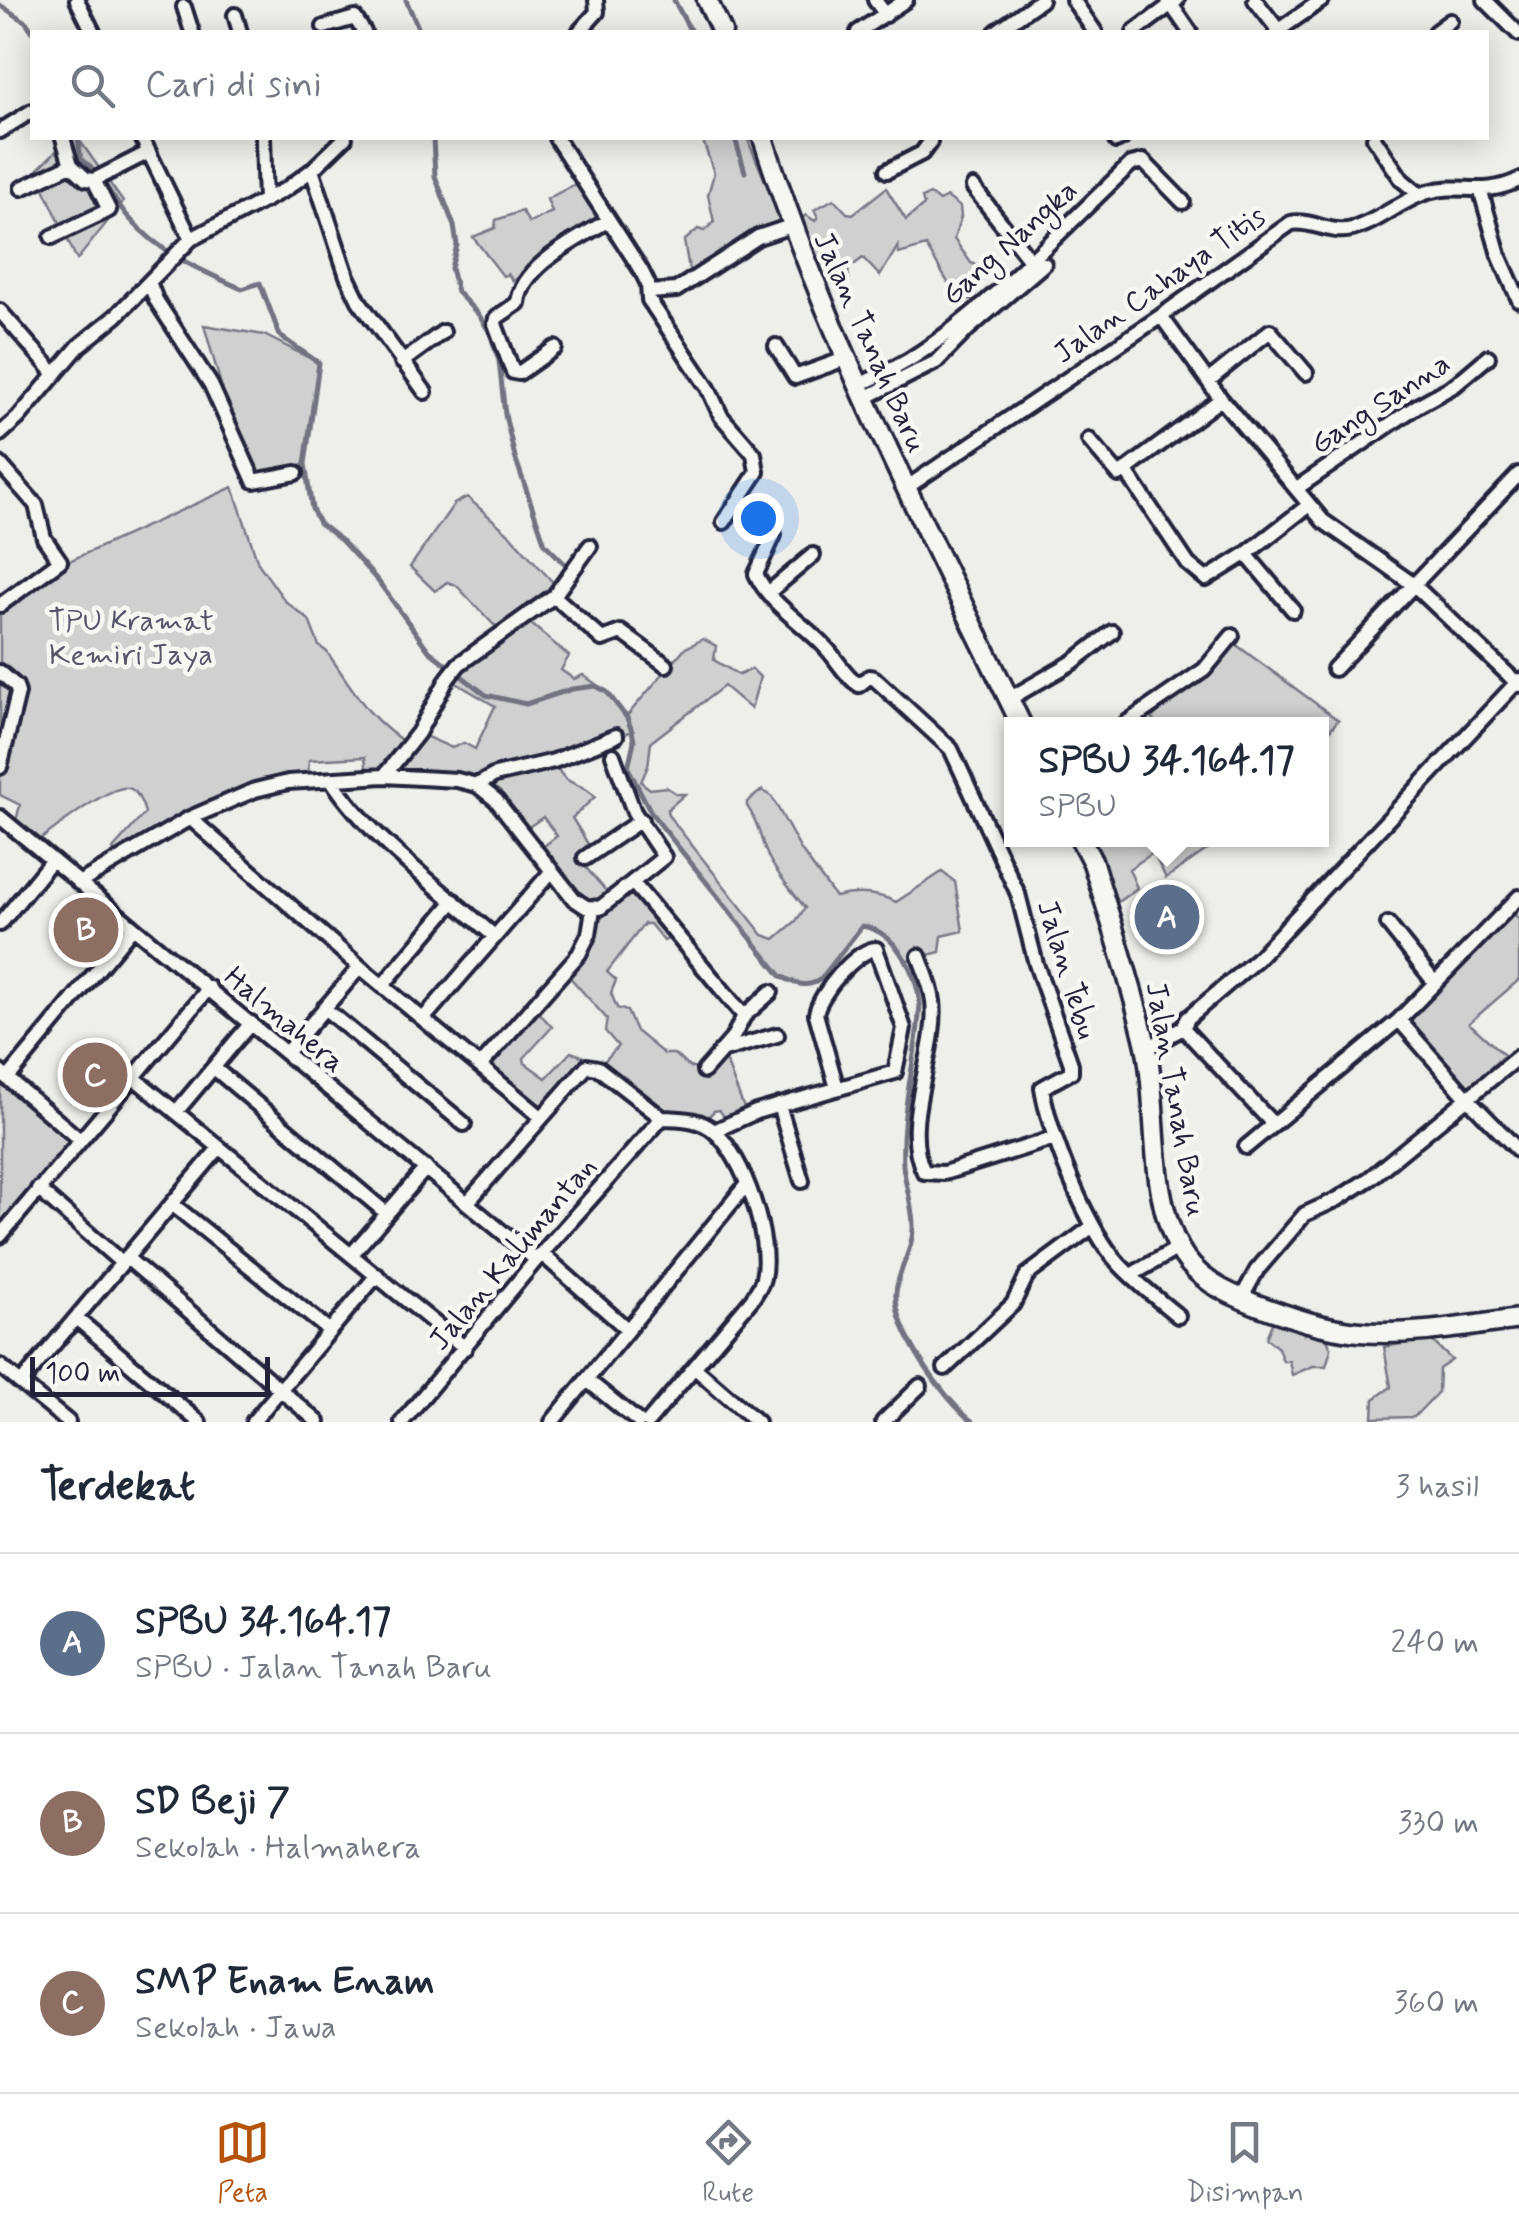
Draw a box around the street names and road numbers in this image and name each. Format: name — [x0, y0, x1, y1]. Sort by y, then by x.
street label: Gang Nangka — [934, 172, 1088, 316]
street label: Jalan Cahaya Titis — [1046, 197, 1274, 373]
street label: Jalan Tanah Baru — [804, 226, 936, 459]
street label: Gang Sanna — [1304, 345, 1459, 466]
street label: Jalan Tebu — [1027, 895, 1106, 1044]
street label: Halmahera — [215, 958, 353, 1082]
street label: Jalan Tanah Baru — [1136, 979, 1215, 1220]
street label: Jalan Kalimantan — [420, 1149, 606, 1359]

